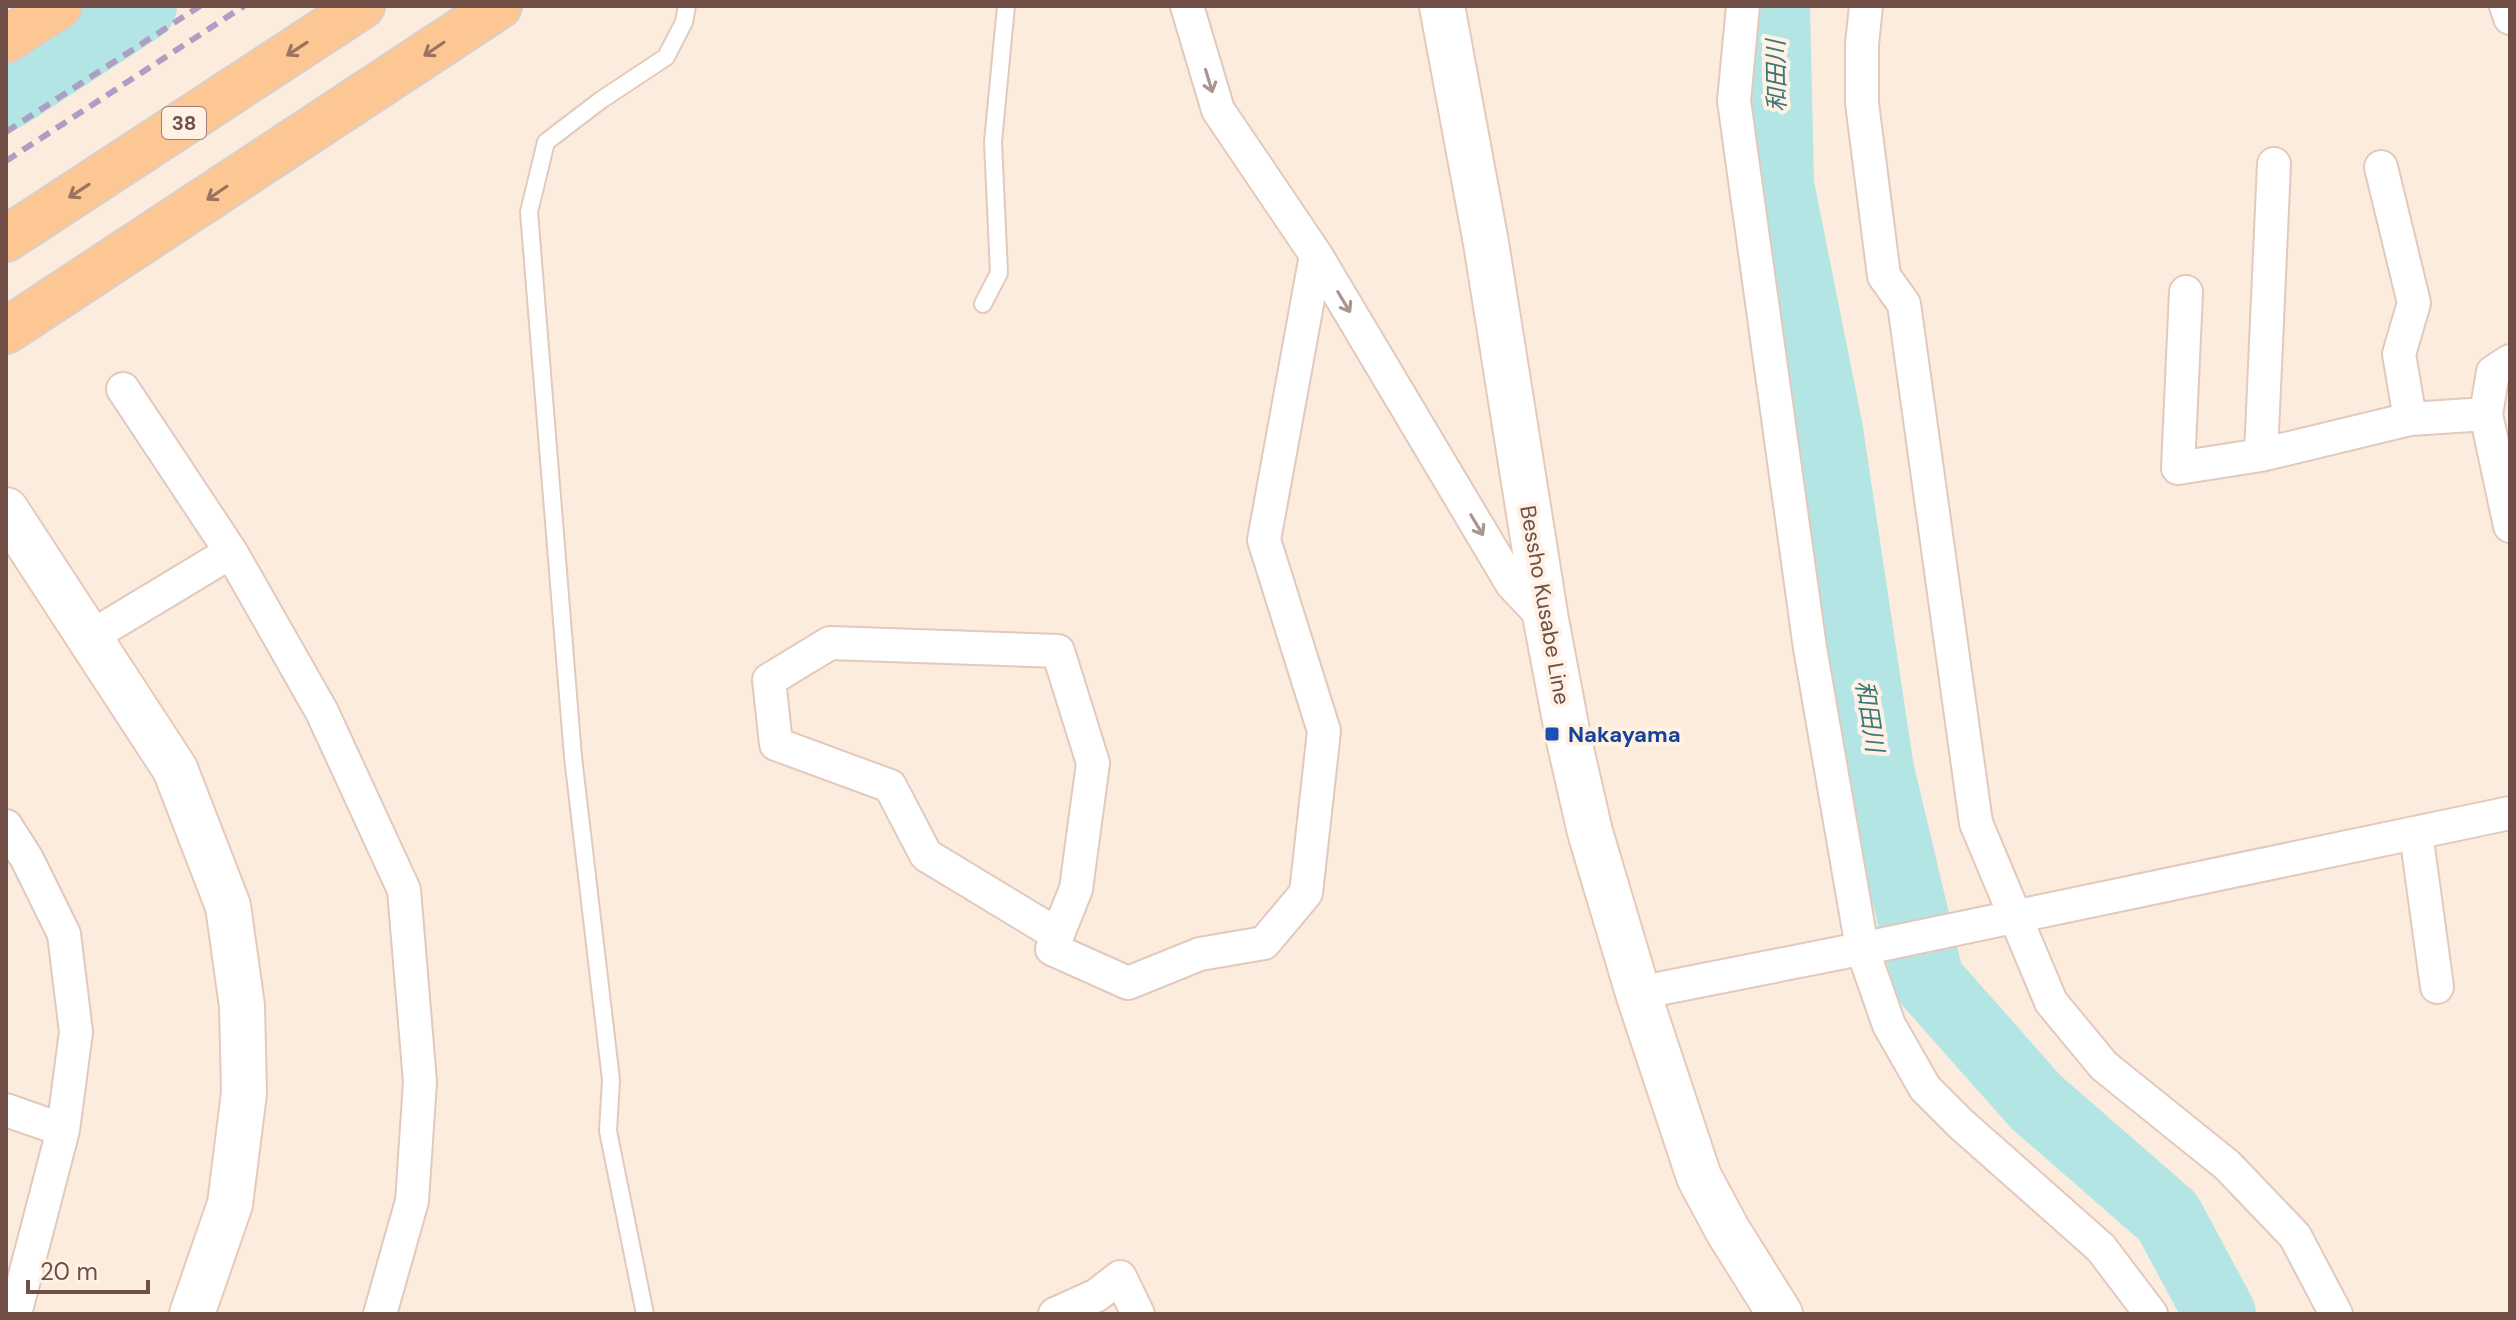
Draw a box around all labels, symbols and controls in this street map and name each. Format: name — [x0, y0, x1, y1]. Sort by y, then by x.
water label: 和田川 — [1760, 37, 1792, 112]
one-way arrow — [286, 40, 308, 57]
one-way arrow — [423, 41, 446, 57]
one-way arrow — [1202, 67, 1217, 93]
road number: 38 — [162, 107, 206, 139]
one-way arrow — [68, 184, 91, 200]
one-way arrow — [206, 185, 229, 201]
one-way arrow — [1336, 290, 1352, 313]
street label: Bessho Kusabe Line — [1513, 503, 1577, 707]
one-way arrow — [1469, 513, 1485, 536]
water label: 和田川 — [1849, 678, 1891, 757]
place label: Nakayama — [1568, 720, 1681, 749]
marker: Nakayama — [1543, 725, 1561, 743]
scale bar — [28, 1244, 148, 1294]
text: 20 m — [40, 1256, 98, 1287]

